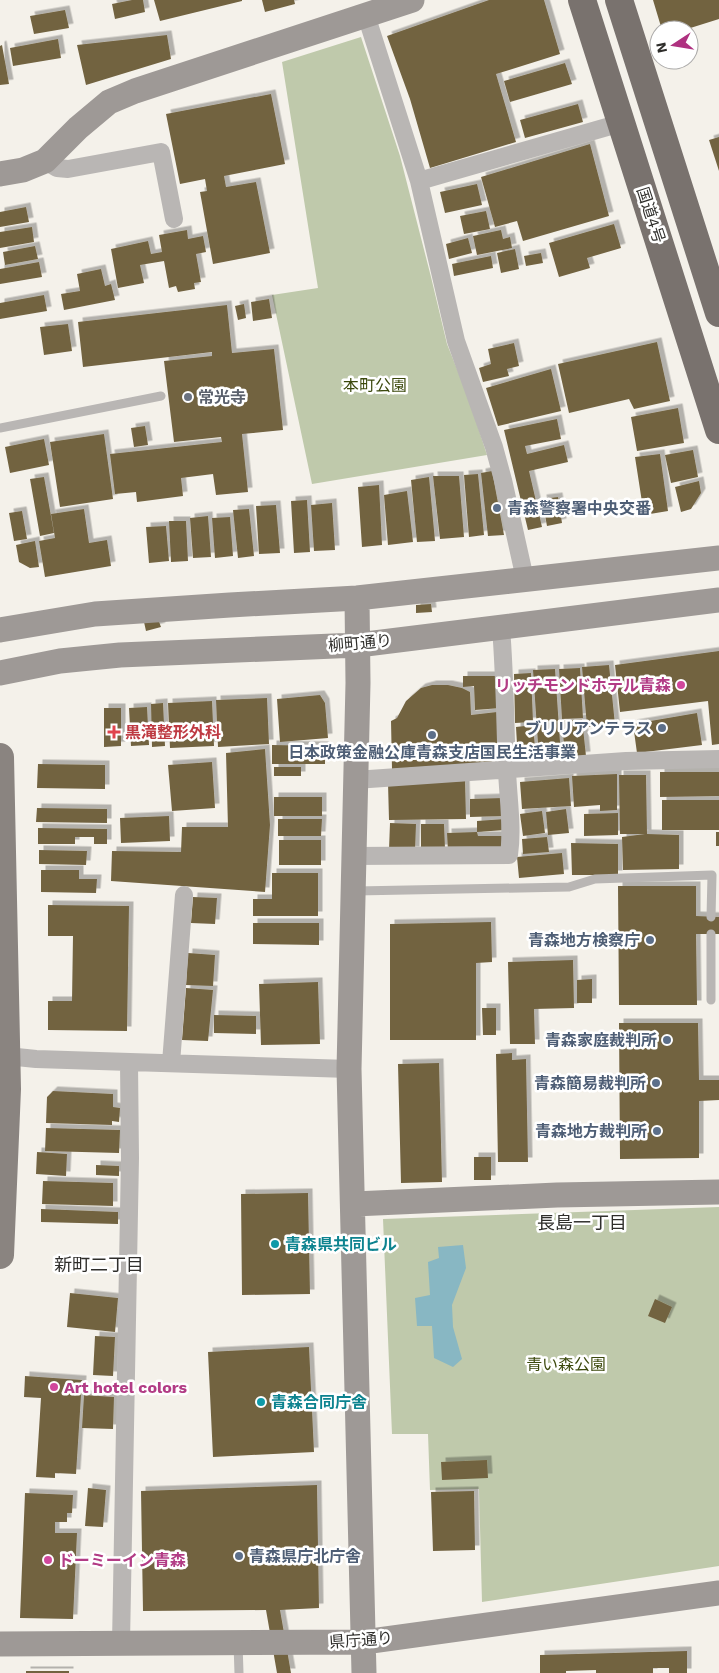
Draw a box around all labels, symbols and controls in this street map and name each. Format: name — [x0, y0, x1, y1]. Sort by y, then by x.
north arrow — [649, 20, 699, 70]
text: N — [652, 41, 670, 54]
street label: 国道4号 — [633, 185, 669, 245]
park label: 本町公園 — [343, 376, 407, 395]
place label: 常光寺 — [198, 388, 246, 407]
marker: 常光寺 — [182, 391, 194, 403]
place label: 青森警察署中央交番 — [507, 499, 651, 518]
marker: 青森警察署中央交番 — [491, 502, 503, 514]
street label: 柳町通り — [327, 631, 393, 655]
place label: リッチモンドホテル青森 — [495, 676, 671, 695]
marker: リッチモンドホテル青森 — [675, 679, 687, 691]
place label: ブリリアンテラス — [525, 719, 652, 738]
marker: ブリリアンテラス — [656, 722, 668, 734]
place label: 黒滝整形外科 — [125, 723, 221, 742]
marker: 黒滝整形外科 — [107, 725, 121, 739]
marker: 日本政策金融公庫青森支店国民生活事業 — [426, 729, 438, 741]
place label: 日本政策金融公庫青森支店国民生活事業 — [288, 743, 576, 762]
place label: 青森地方検察庁 — [528, 931, 640, 950]
marker: 青森地方検察庁 — [644, 934, 656, 946]
place label: 青森家庭裁判所 — [545, 1031, 657, 1050]
marker: 青森家庭裁判所 — [661, 1034, 673, 1046]
place label: 青森簡易裁判所 — [534, 1074, 646, 1093]
marker: 青森簡易裁判所 — [650, 1077, 662, 1089]
place label: 青森地方裁判所 — [535, 1122, 647, 1141]
marker: 青森地方裁判所 — [651, 1125, 663, 1137]
district label: 長島一丁目 — [537, 1212, 627, 1233]
place label: 青森県共同ビル — [285, 1235, 397, 1254]
marker: 青森県共同ビル — [269, 1238, 281, 1250]
district label: 新町二丁目 — [54, 1254, 144, 1275]
park label: 青い森公園 — [526, 1355, 606, 1374]
place label: Art hotel colors — [64, 1378, 188, 1397]
marker: Art hotel colors — [48, 1381, 60, 1393]
place label: 青森合同庁舎 — [271, 1393, 367, 1412]
marker: 青森合同庁舎 — [255, 1396, 267, 1408]
place label: 青森県庁北庁舎 — [249, 1547, 361, 1566]
marker: 青森県庁北庁舎 — [233, 1550, 245, 1562]
place label: ドーミーイン青森 — [58, 1551, 186, 1570]
marker: ドーミーイン青森 — [42, 1554, 54, 1566]
street label: 県庁通り — [328, 1628, 394, 1652]

